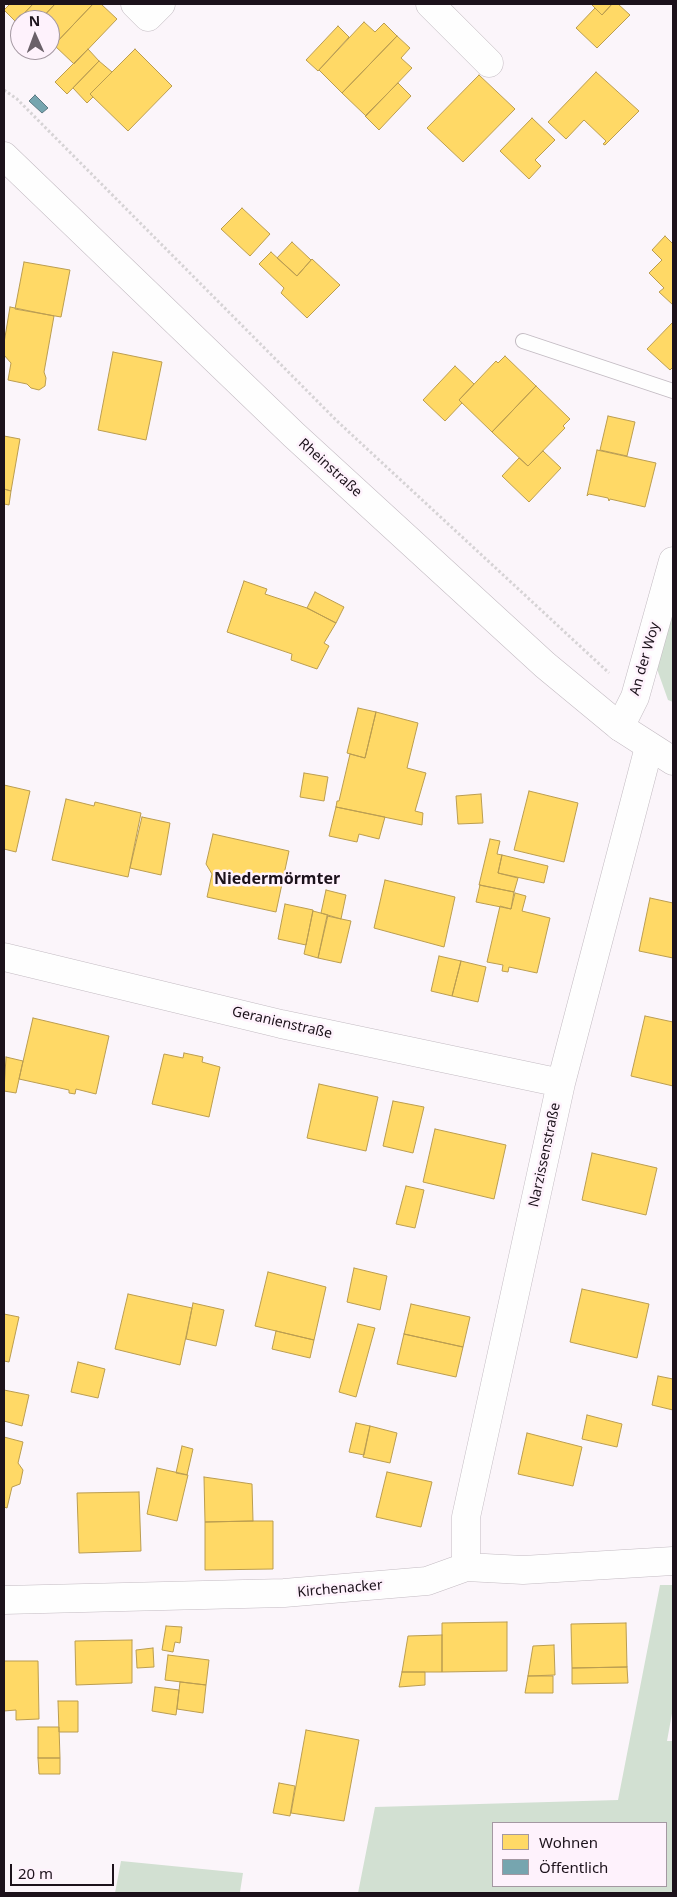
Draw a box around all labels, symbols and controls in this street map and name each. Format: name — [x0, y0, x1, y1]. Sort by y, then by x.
north arrow — [10, 10, 60, 60]
text: N — [28, 11, 41, 30]
street label: Rheinstraße — [295, 435, 365, 501]
street label: An der Woy — [627, 621, 663, 697]
district label: Niedermörmter — [214, 869, 340, 889]
street label: Geranienstraße — [230, 1003, 334, 1043]
street label: Narzissenstraße — [526, 1101, 564, 1209]
street label: Kirchenacker — [297, 1577, 383, 1601]
legend — [492, 1822, 667, 1887]
text: Wohnen — [539, 1832, 598, 1852]
scale bar — [12, 1854, 116, 1886]
text: Öffentlich — [539, 1857, 608, 1877]
text: 20 m — [18, 1863, 53, 1883]

